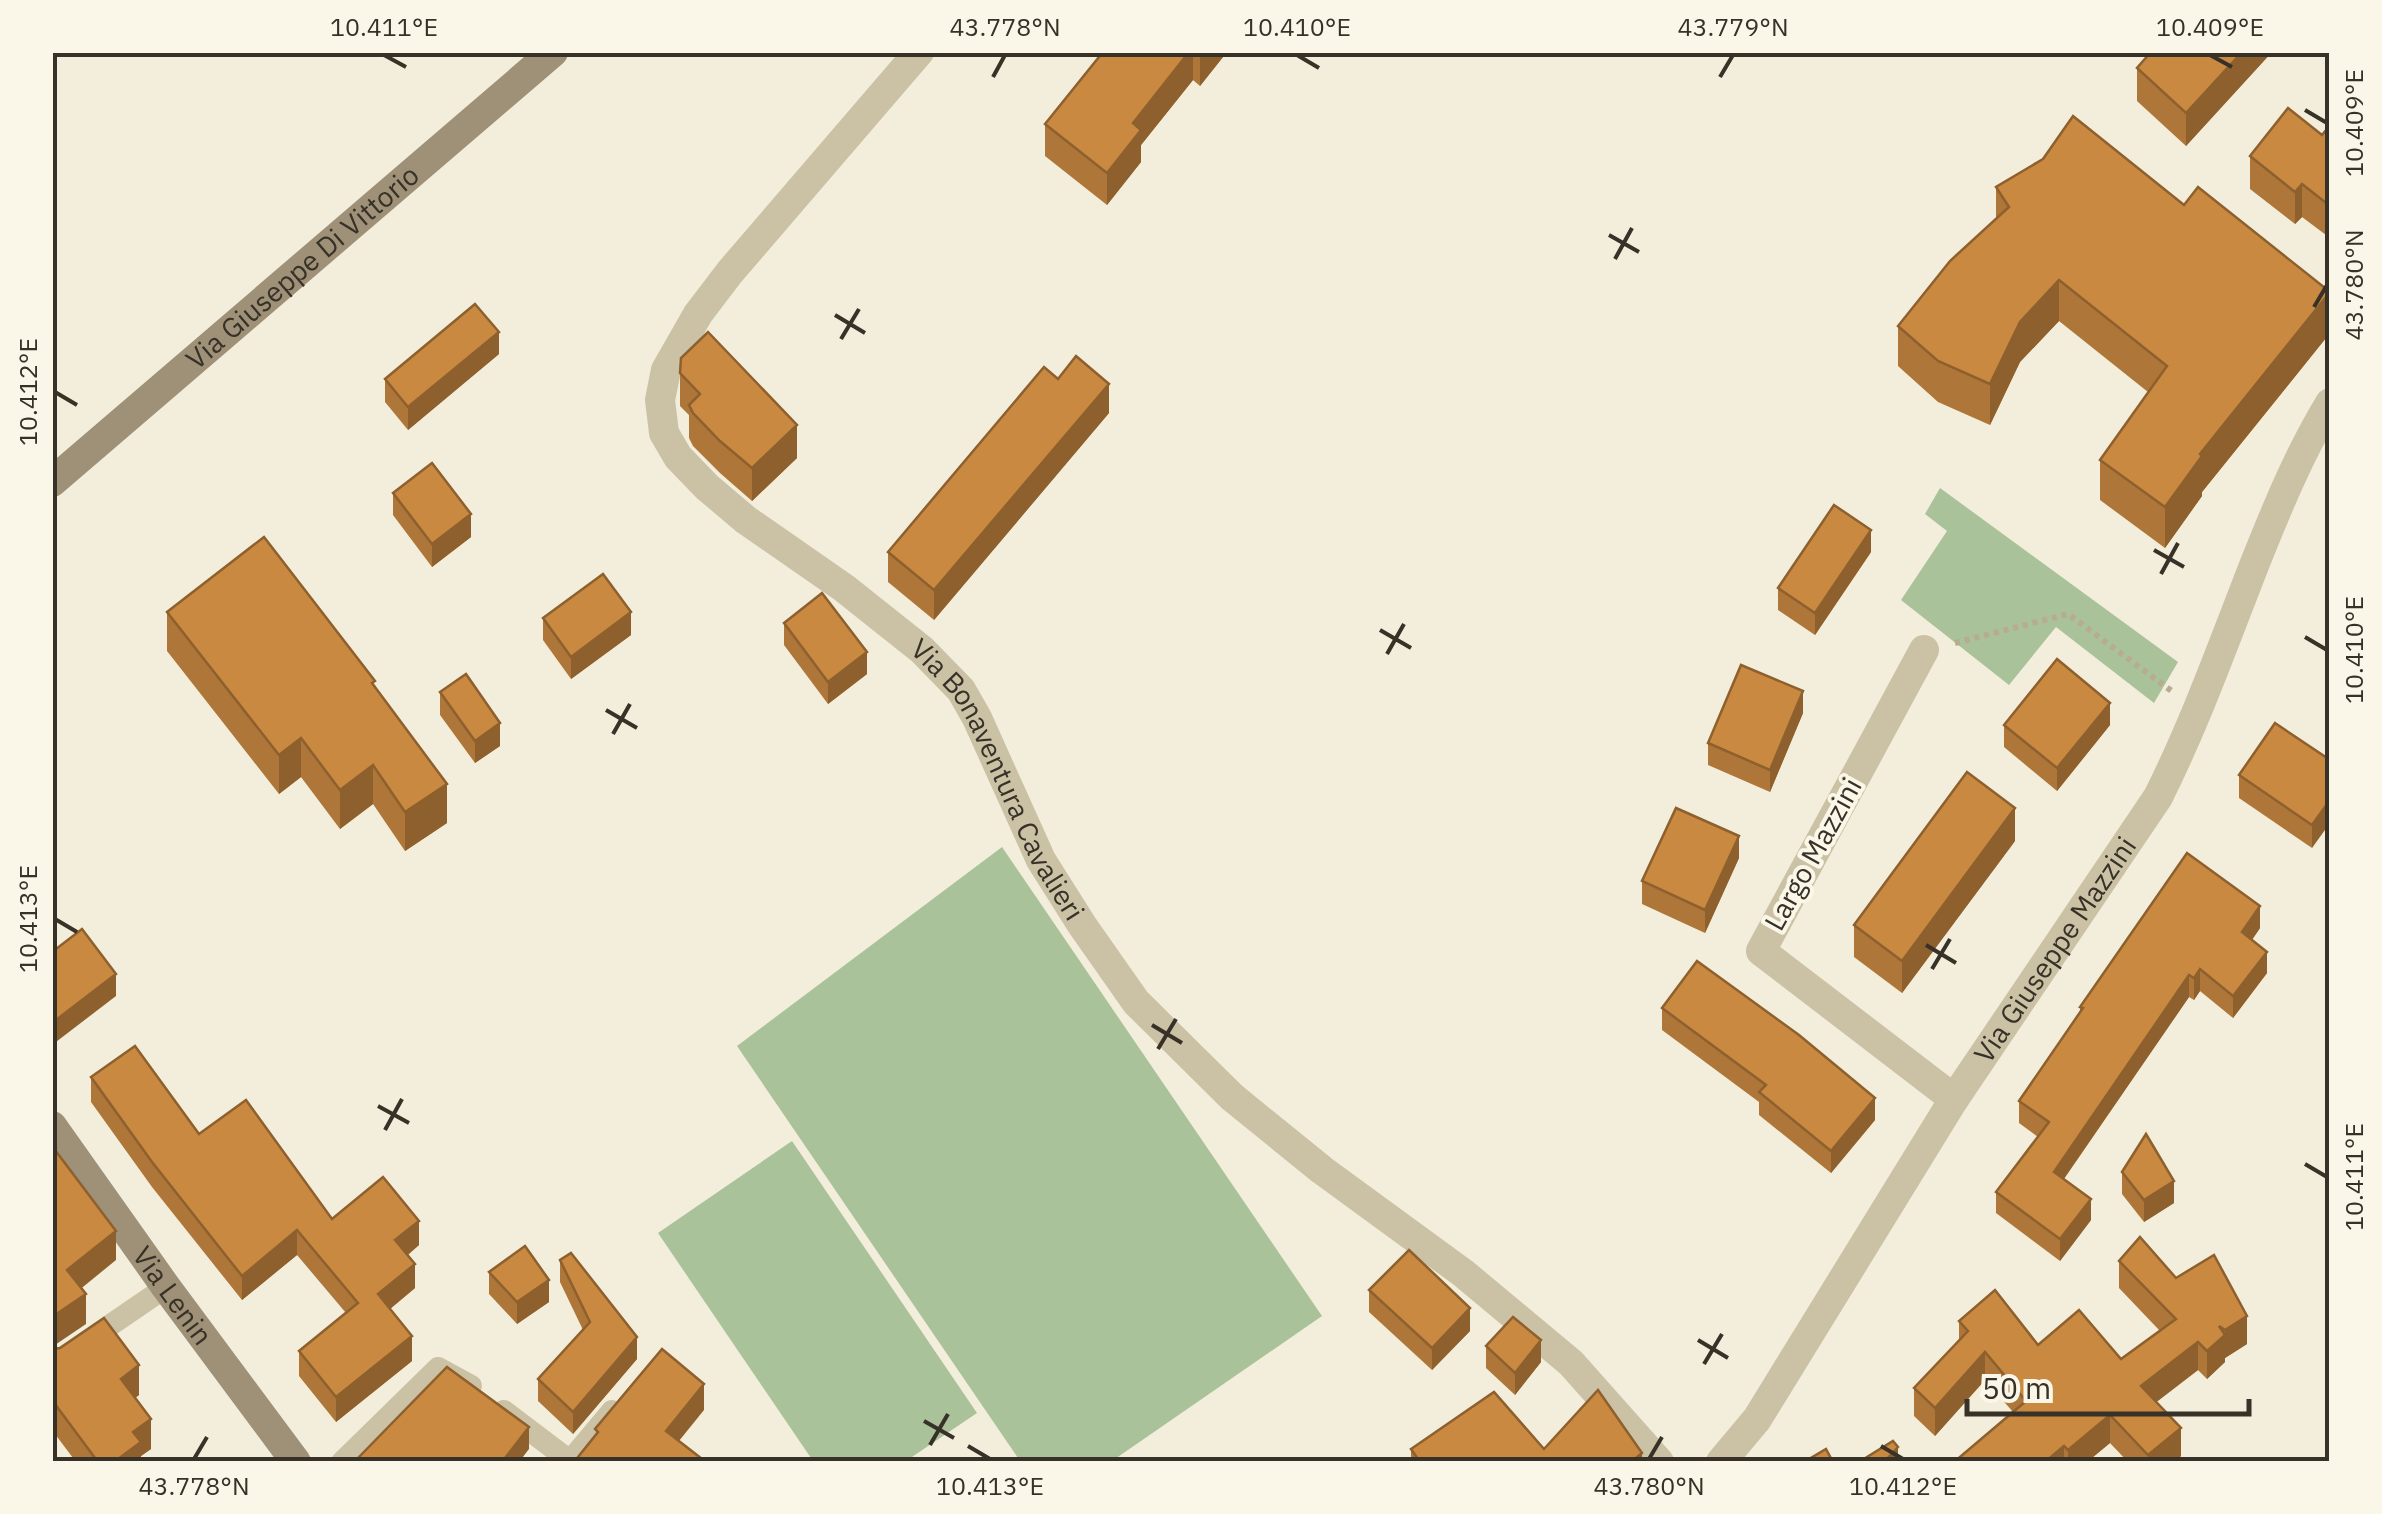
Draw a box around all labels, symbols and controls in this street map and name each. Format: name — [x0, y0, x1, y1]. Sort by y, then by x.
text: 10.411°E — [330, 10, 438, 43]
text: 43.778°N — [949, 10, 1061, 43]
text: 10.410°E — [1243, 10, 1351, 43]
text: 43.779°N — [1677, 10, 1789, 43]
text: 10.409°E — [2156, 10, 2264, 43]
text: 10.409°E — [2337, 69, 2370, 177]
street label: Via Giuseppe Di Vittorio — [178, 156, 426, 377]
text: 43.780°N — [2337, 229, 2370, 341]
text: 10.412°E — [11, 338, 44, 446]
text: 10.410°E — [2337, 596, 2370, 704]
street label: Via Bonaventura Cavalieri — [904, 630, 1093, 927]
street label: Largo Mazzini — [1755, 771, 1870, 937]
street label: Via Giuseppe Mazzini — [1965, 829, 2144, 1070]
text: 10.413°E — [11, 865, 44, 973]
text: 10.411°E — [2337, 1123, 2370, 1231]
street label: Via Lenin — [125, 1238, 222, 1352]
scale bar — [1967, 1354, 2250, 1416]
text: 50 m — [1982, 1368, 2051, 1407]
text: 43.778°N — [138, 1469, 250, 1502]
text: 10.413°E — [936, 1469, 1044, 1502]
text: 43.780°N — [1593, 1469, 1705, 1502]
text: 10.412°E — [1849, 1469, 1957, 1502]

